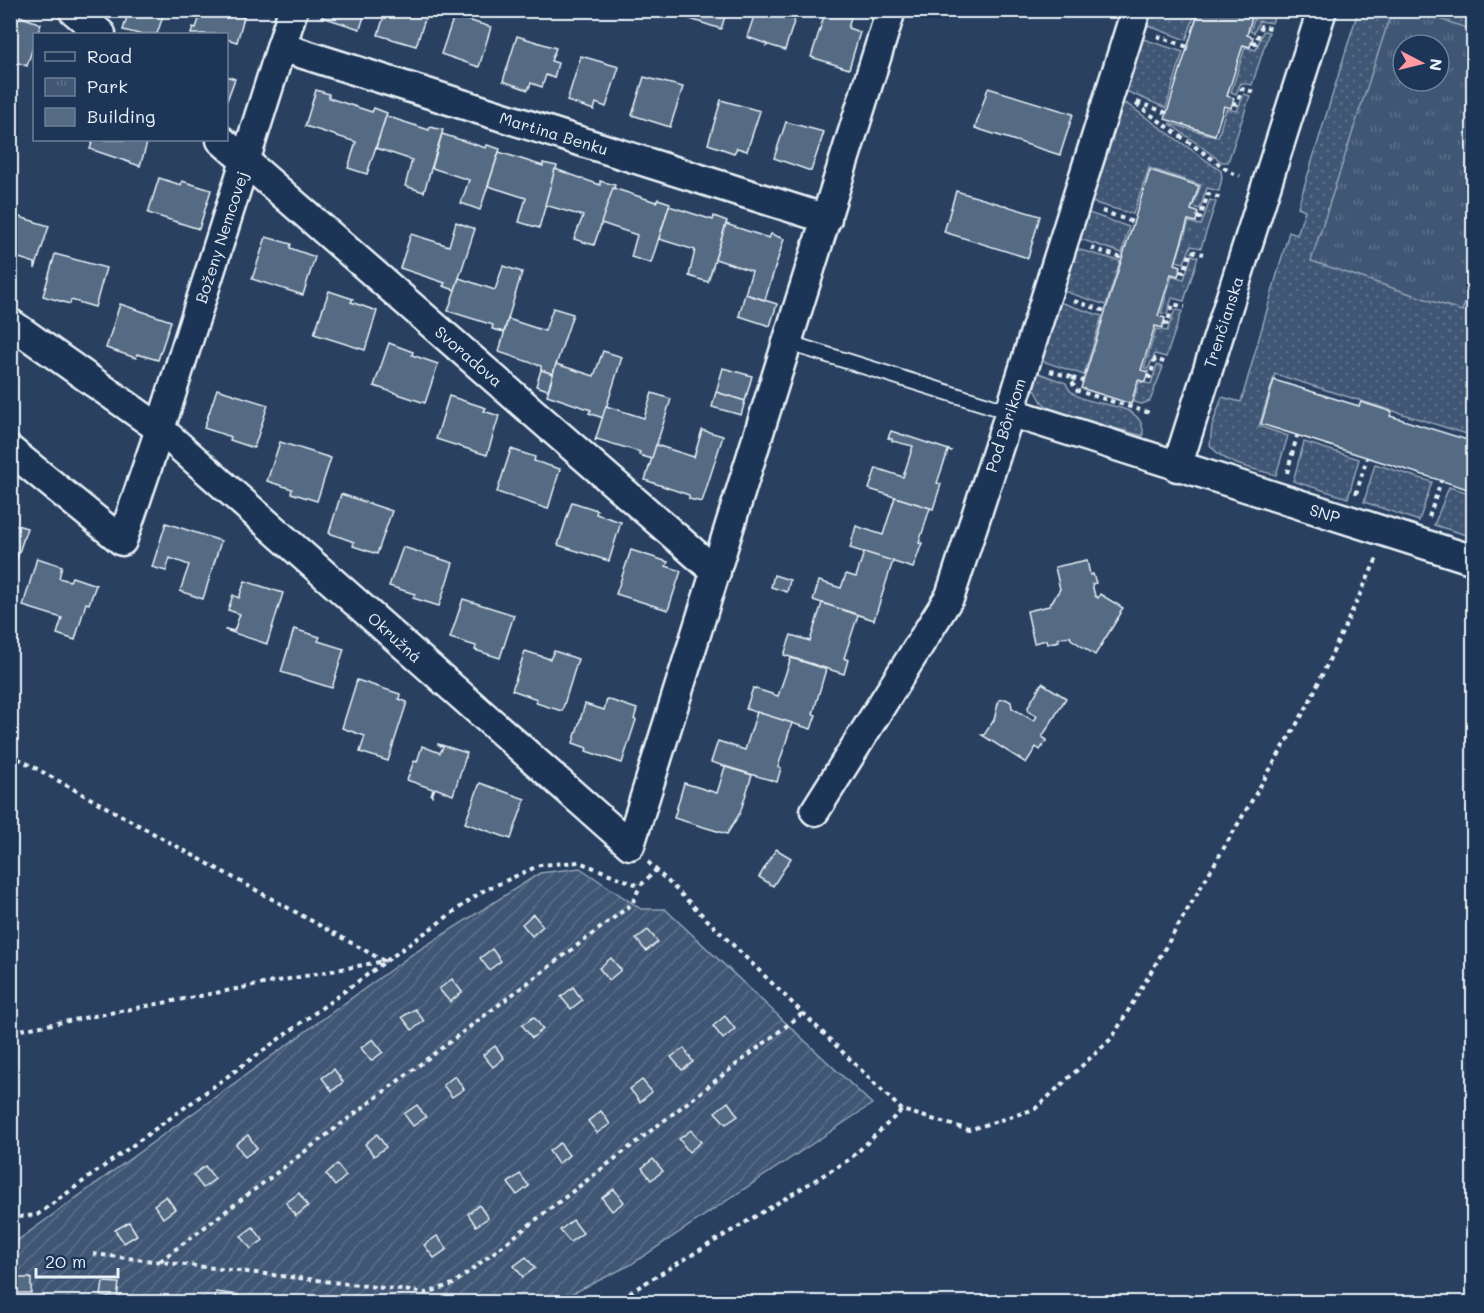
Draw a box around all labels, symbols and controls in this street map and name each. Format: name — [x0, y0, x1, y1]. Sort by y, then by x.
legend — [33, 33, 228, 141]
north arrow — [1391, 33, 1451, 93]
text: Road — [87, 44, 132, 68]
text: N — [1425, 58, 1448, 72]
text: Park — [87, 74, 128, 98]
text: Building — [87, 104, 155, 128]
street label: Martina Benku — [497, 106, 611, 160]
street label: Boženy Nemcovej — [190, 168, 252, 306]
street label: Trenčianska — [1198, 274, 1248, 370]
street label: Svoradova — [431, 321, 507, 391]
street label: Pod Bôrikom — [980, 375, 1030, 475]
street label: SNP — [1307, 498, 1343, 528]
street label: Okružná — [364, 607, 426, 667]
scale bar — [36, 1241, 118, 1279]
text: 20 m — [45, 1249, 86, 1273]

